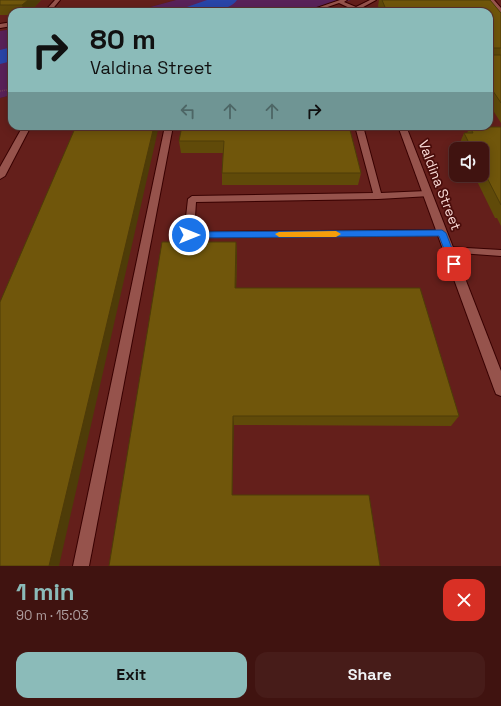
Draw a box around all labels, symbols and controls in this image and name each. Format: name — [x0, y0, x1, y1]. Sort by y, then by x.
text: 80 m — [90, 21, 156, 57]
icon: right — [24, 24, 76, 76]
text: Valdina Street — [90, 56, 212, 79]
icon: left — [177, 100, 199, 122]
icon: ahead — [219, 100, 241, 122]
icon: ahead — [261, 100, 283, 122]
icon: right — [303, 100, 325, 122]
street label: Valdina Street — [415, 137, 465, 233]
map controls — [449, 142, 489, 182]
button: sound — [449, 142, 489, 182]
position arrow — [168, 214, 210, 256]
pin — [437, 247, 471, 281]
icon: arrive — [443, 253, 465, 275]
text: 1 min — [16, 576, 75, 607]
button: close — [443, 579, 485, 621]
text: 90 m · 15:03 — [16, 607, 89, 624]
button: Exit — [16, 652, 247, 698]
button: Share — [255, 652, 485, 698]

